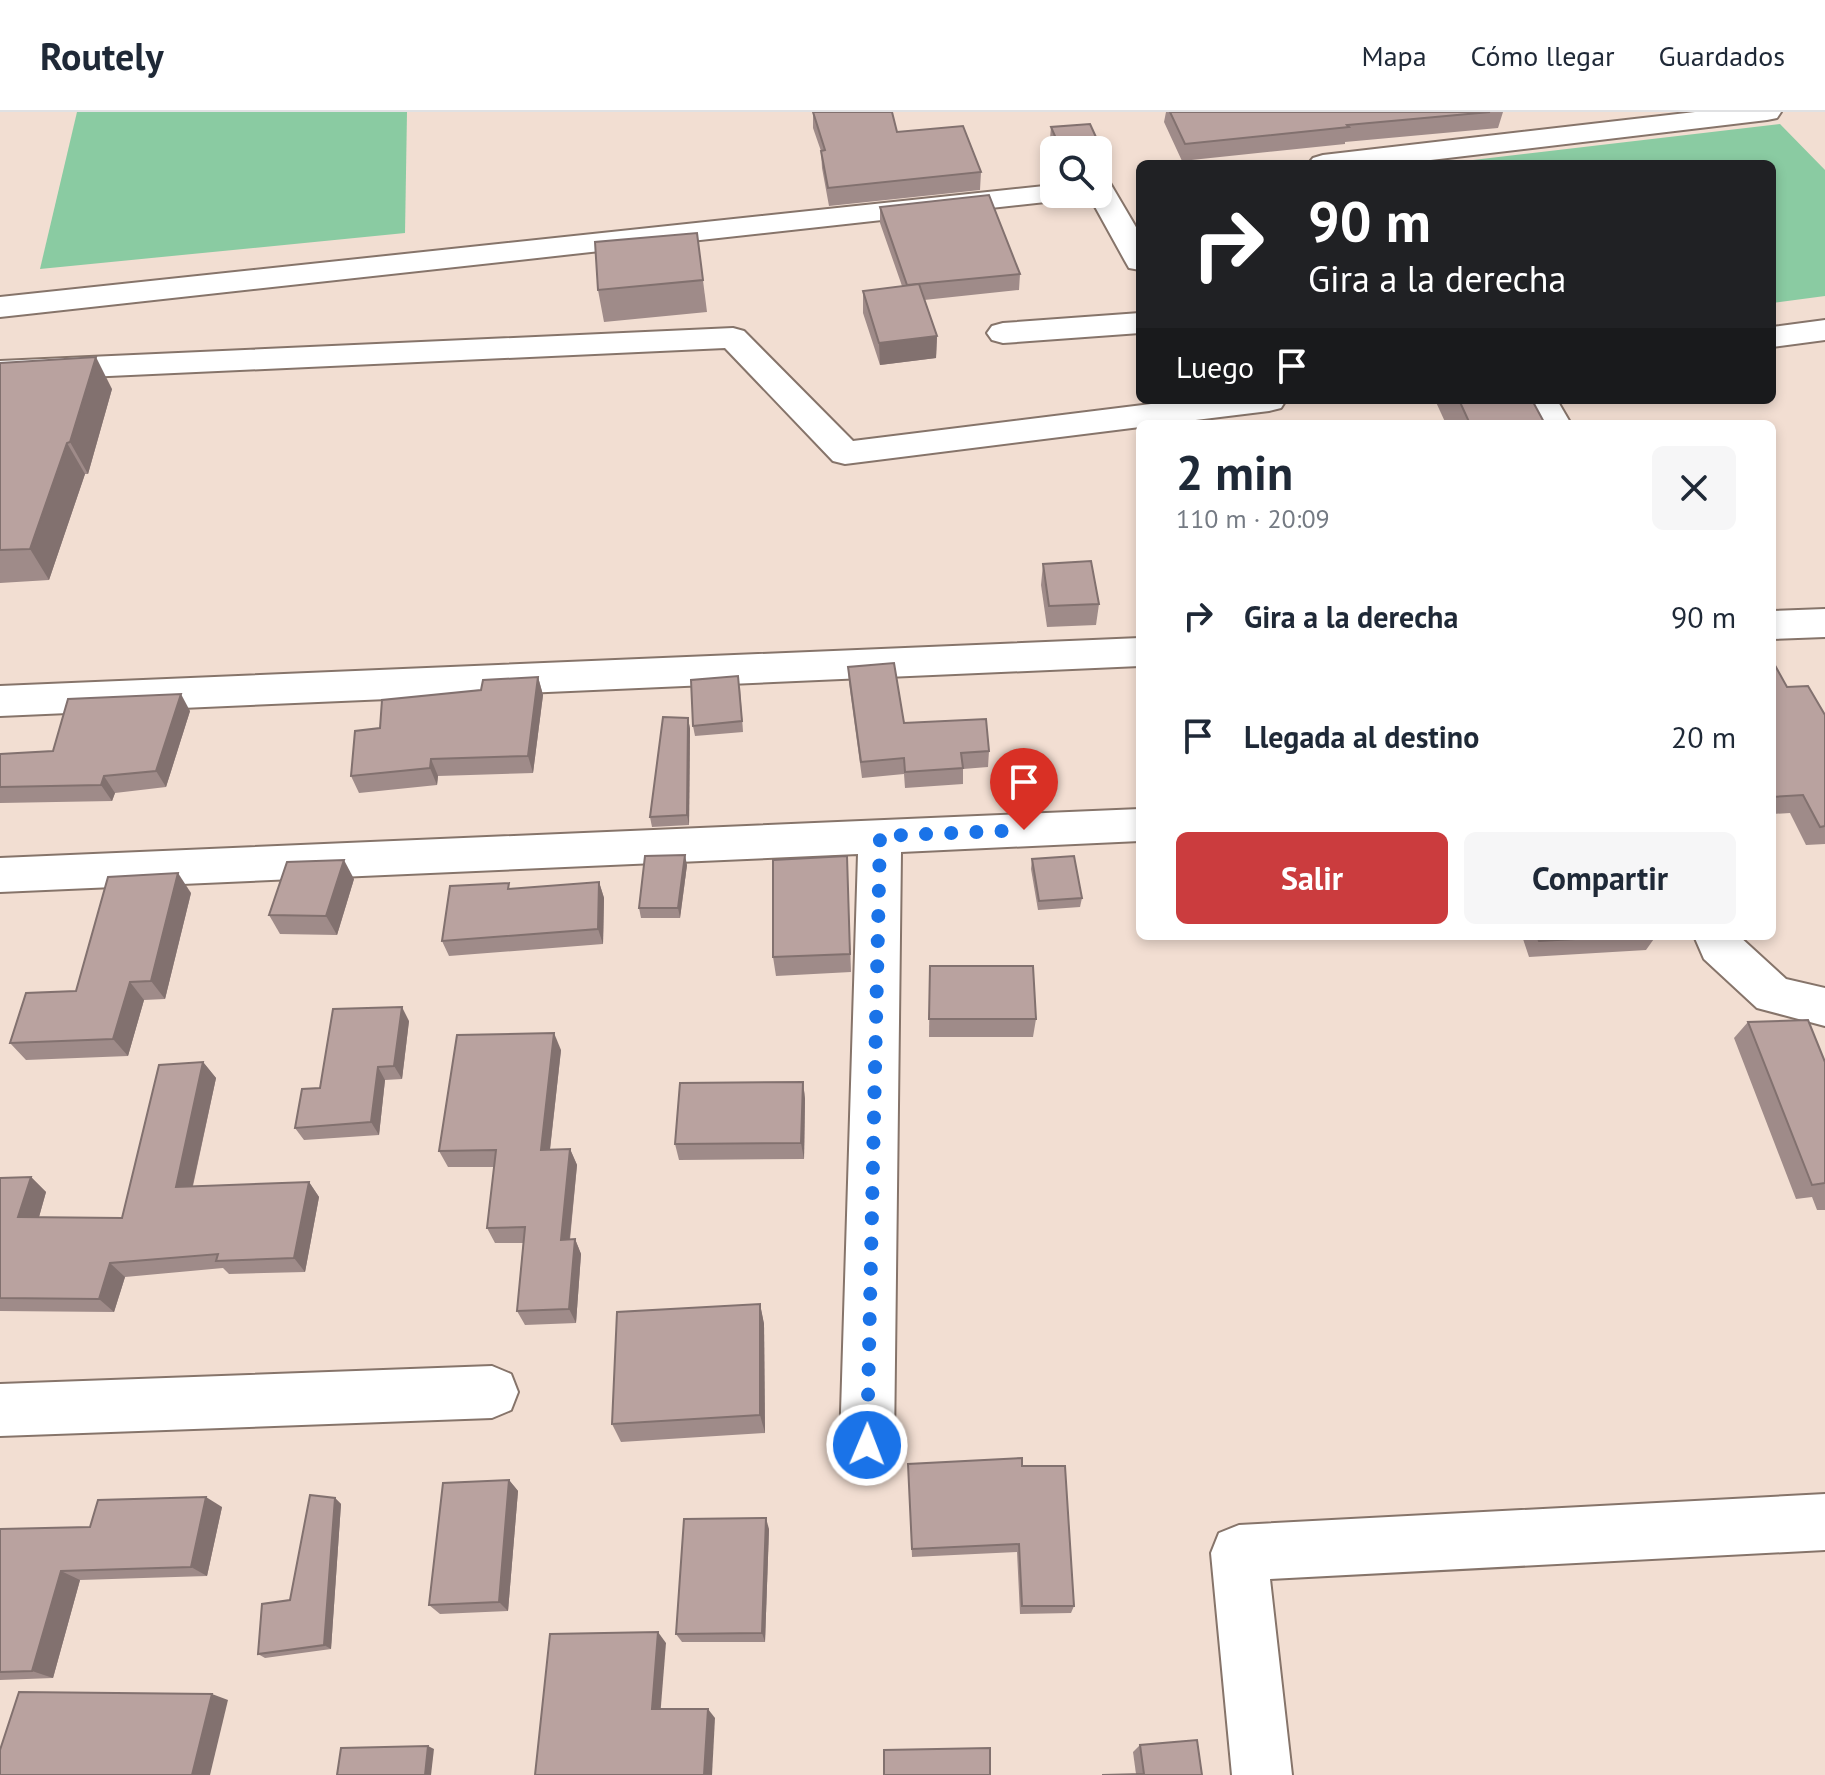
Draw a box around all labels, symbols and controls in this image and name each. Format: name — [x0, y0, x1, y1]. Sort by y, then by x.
text: Routely — [40, 31, 164, 80]
text: Mapa — [1362, 37, 1427, 74]
text: Cómo llegar — [1471, 37, 1615, 74]
text: Guardados — [1659, 37, 1785, 74]
map controls — [1040, 136, 1112, 208]
button: search — [1040, 136, 1112, 208]
text: 90 m — [1308, 185, 1431, 257]
icon: right — [1176, 192, 1280, 296]
text: Gira a la derecha — [1308, 255, 1566, 302]
icon: arrive — [1270, 344, 1314, 388]
text: Luego — [1176, 347, 1254, 386]
text: 2 min — [1176, 441, 1293, 503]
button: close — [1652, 446, 1736, 530]
text: 110 m · 20:09 — [1176, 502, 1330, 535]
icon: right — [1176, 594, 1220, 638]
text: Gira a la derecha — [1244, 597, 1458, 636]
text: 90 m — [1671, 597, 1736, 636]
icon: arrive — [1176, 714, 1220, 758]
text: Llegada al destino — [1244, 717, 1479, 756]
text: 20 m — [1671, 717, 1736, 756]
pin — [990, 748, 1058, 830]
icon: arrive — [1002, 760, 1046, 804]
button: Salir — [1176, 832, 1448, 924]
button: Compartir — [1464, 832, 1736, 924]
position arrow — [825, 1403, 909, 1487]

